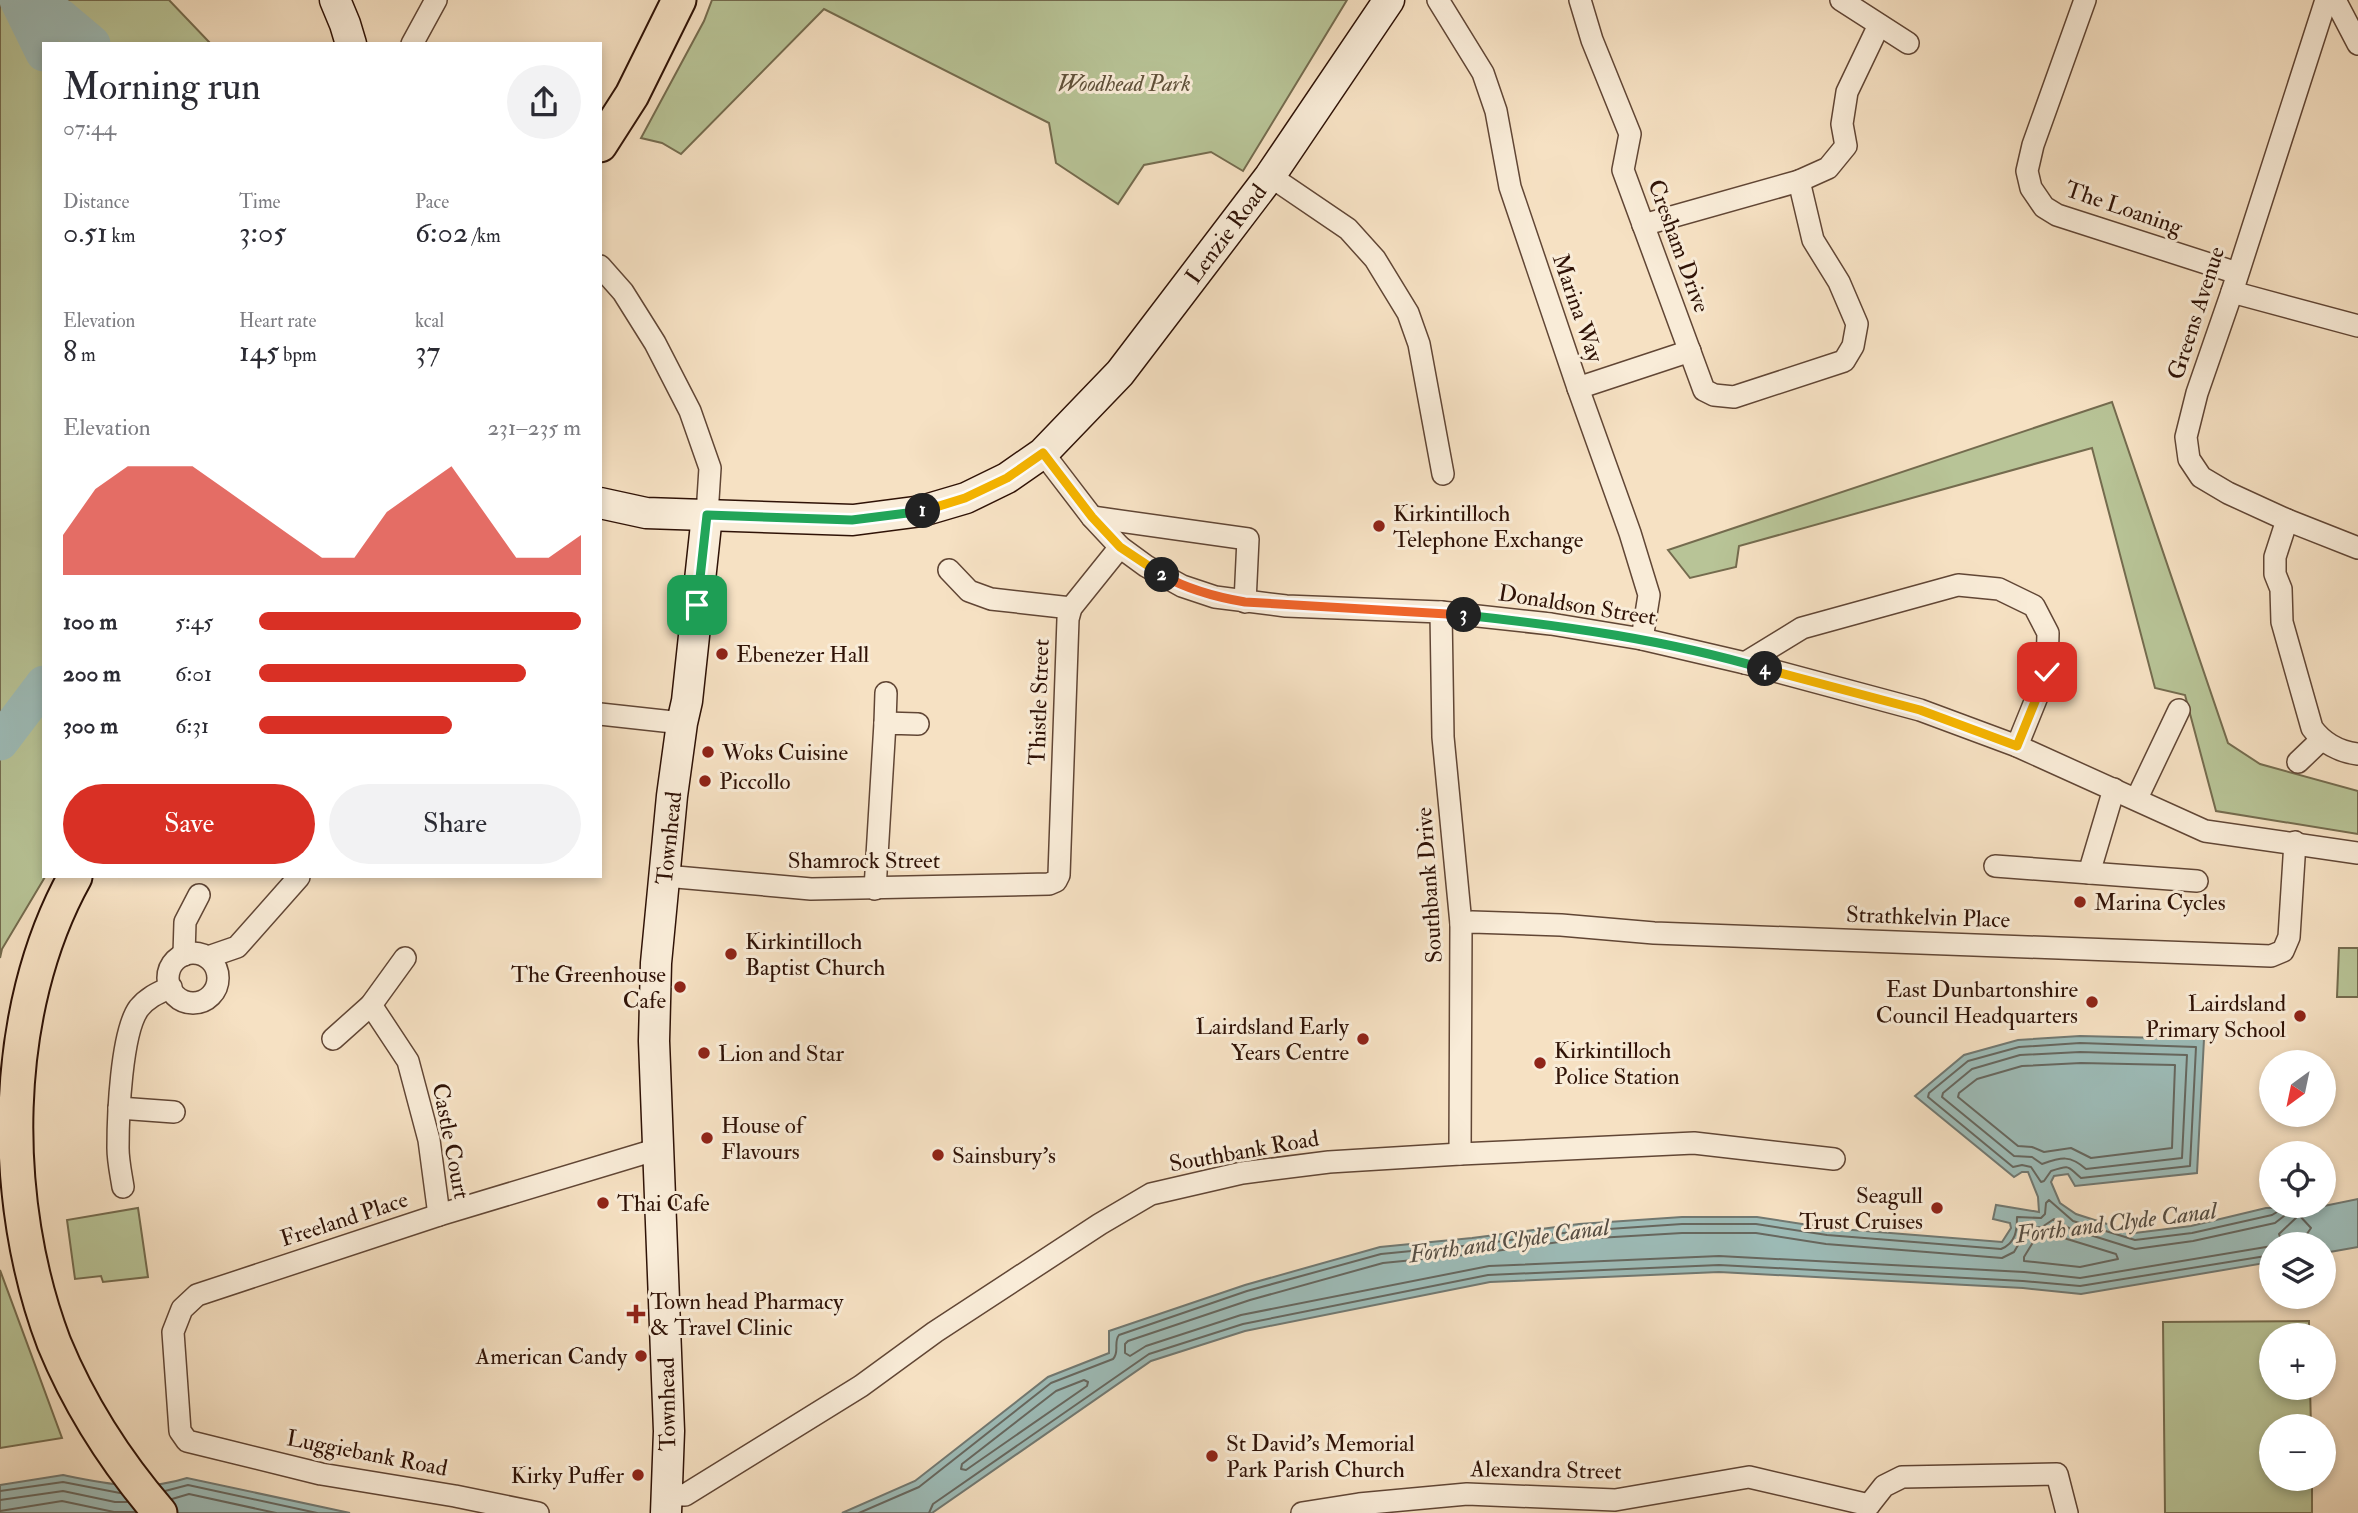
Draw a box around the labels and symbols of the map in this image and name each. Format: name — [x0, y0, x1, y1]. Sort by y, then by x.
park label: Woodhead Park — [1057, 69, 1191, 98]
street label: The Loaning — [2062, 174, 2187, 242]
street label: Cresham Drive — [1642, 176, 1717, 317]
street label: Lenzie Road — [1179, 178, 1273, 290]
street label: Greens Avenue — [2161, 242, 2231, 383]
street label: Marina Way — [1546, 250, 1610, 367]
pin: 1 — [906, 494, 940, 528]
place label: Kirkintilloch Telephone Exchange — [1393, 499, 1584, 555]
marker: Kirkintilloch Telephone Exchange — [1371, 518, 1387, 534]
pin: 2 — [1144, 558, 1180, 592]
pin — [667, 575, 727, 635]
street label: Donaldson Street — [1496, 578, 1658, 632]
pin: 3 — [1446, 598, 1482, 632]
street label: Thistle Street — [1022, 638, 1056, 766]
place label: Ebenezer Hall — [736, 640, 869, 669]
pin — [2017, 642, 2077, 702]
marker: Ebenezer Hall — [714, 646, 730, 662]
pin: 4 — [1748, 652, 1782, 686]
place label: Woks Cuisine — [721, 738, 848, 767]
marker: Woks Cuisine — [700, 744, 716, 760]
place label: Piccollo — [719, 767, 790, 796]
marker: Piccollo — [697, 773, 713, 789]
street label: Townhead — [650, 790, 688, 886]
street label: Southbank Drive — [1409, 806, 1449, 964]
street label: Shamrock Street — [788, 846, 940, 875]
place label: Marina Cycles — [2094, 888, 2226, 917]
marker: Marina Cycles — [2072, 894, 2088, 910]
street label: Strathkelvin Place — [1845, 900, 2011, 934]
place label: Kirkintilloch Baptist Church — [745, 927, 885, 983]
marker: Kirkintilloch Baptist Church — [723, 946, 739, 962]
place label: The Greenhouse Cafe — [511, 960, 666, 1015]
place label: East Dunbartonshire Council Headquarters — [1876, 975, 2078, 1030]
marker: The Greenhouse Cafe — [672, 979, 688, 995]
place label: Lairdsland Primary School — [2145, 989, 2286, 1044]
marker: East Dunbartonshire Council Headquarters — [2084, 994, 2100, 1010]
marker: Lairdsland Primary School — [2292, 1008, 2308, 1024]
place label: Lairdsland Early Years Centre — [1195, 1012, 1350, 1067]
marker: Lairdsland Early Years Centre — [1355, 1031, 1371, 1047]
place label: Kirkintilloch Police Station — [1554, 1036, 1680, 1091]
place label: Lion and Star — [718, 1039, 845, 1068]
marker: Lion and Star — [696, 1045, 712, 1061]
north arrow — [2259, 1050, 2336, 1127]
marker: Kirkintilloch Police Station — [1532, 1055, 1548, 1071]
street label: Castle Court — [426, 1080, 476, 1202]
place label: House of Flavours — [721, 1111, 807, 1166]
street label: Southbank Road — [1167, 1124, 1321, 1178]
marker: House of Flavours — [699, 1130, 715, 1146]
place label: Sainsbury's — [952, 1141, 1056, 1170]
marker: Sainsbury's — [930, 1147, 946, 1163]
place label: Seagull Trust Cruises — [1799, 1181, 1923, 1236]
street label: Freeland Place — [276, 1185, 412, 1253]
place label: Thai Cafe — [617, 1189, 710, 1218]
marker: Thai Cafe — [595, 1195, 611, 1211]
water label: Forth and Clyde Canal — [2013, 1195, 2220, 1251]
marker: Seagull Trust Cruises — [1929, 1200, 1945, 1216]
water label: Forth and Clyde Canal — [1406, 1211, 1613, 1271]
place label: Town head Pharmacy & Travel Clinic — [650, 1287, 844, 1342]
marker: Town head Pharmacy & Travel Clinic — [628, 1306, 644, 1322]
place label: American Candy — [475, 1342, 628, 1371]
marker: American Candy — [633, 1348, 649, 1364]
street label: Townhead — [652, 1357, 682, 1451]
street label: Luggiebank Road — [284, 1423, 450, 1483]
place label: St David's Memorial Park Parish Church — [1226, 1429, 1415, 1484]
marker: St David's Memorial Park Parish Church — [1204, 1448, 1220, 1464]
street label: Alexandra Street — [1469, 1454, 1622, 1486]
place label: Kirky Puffer — [511, 1461, 624, 1490]
marker: Kirky Puffer — [630, 1467, 646, 1483]

